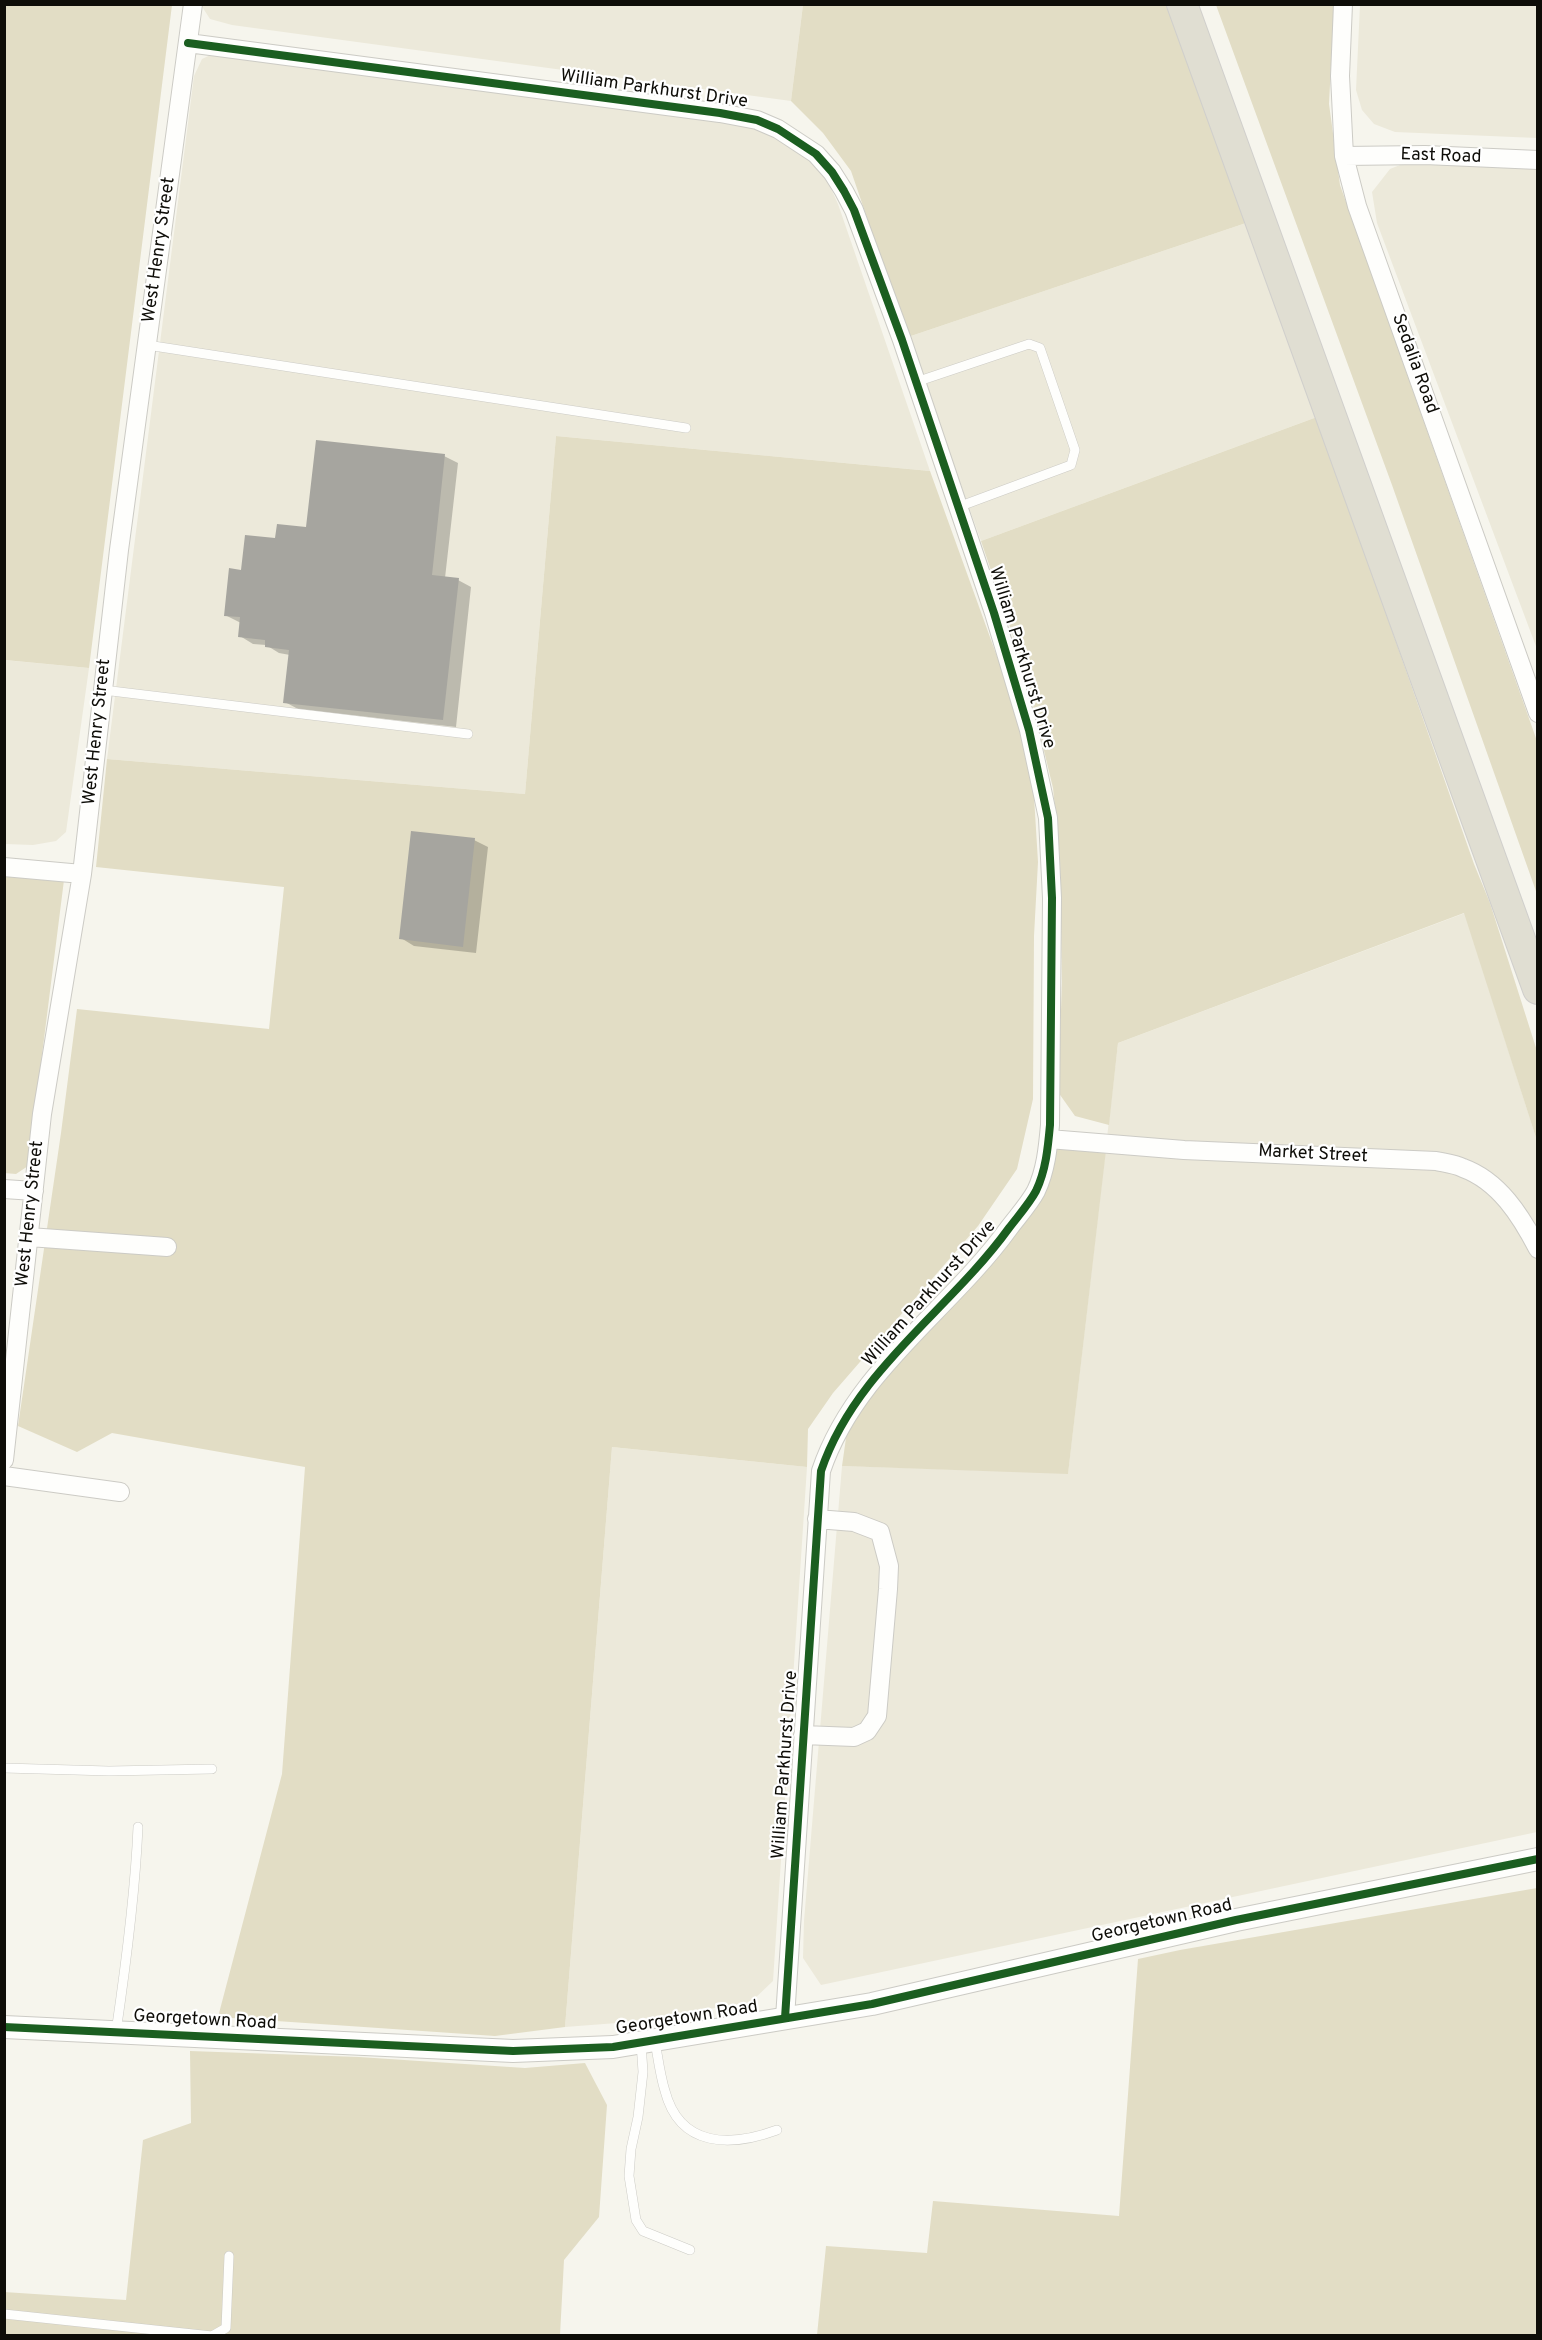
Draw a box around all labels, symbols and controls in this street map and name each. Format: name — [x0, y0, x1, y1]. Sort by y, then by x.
street label: William Parkhurst Drive — [559, 66, 749, 114]
street label: East Road — [1400, 145, 1482, 169]
street label: West Henry Street — [139, 176, 181, 324]
street label: Sedalia Road — [1386, 311, 1442, 417]
street label: William Parkhurst Drive — [983, 564, 1059, 752]
street label: West Henry Street — [80, 658, 116, 806]
street label: West Henry Street — [13, 1140, 49, 1288]
street label: Market Street — [1258, 1141, 1368, 1169]
street label: William Parkhurst Drive — [859, 1216, 1001, 1372]
street label: William Parkhurst Drive — [769, 1670, 803, 1860]
street label: Georgetown Road — [1089, 1895, 1235, 1949]
street label: Georgetown Road — [614, 1997, 760, 2041]
street label: Georgetown Road — [133, 2006, 277, 2036]

